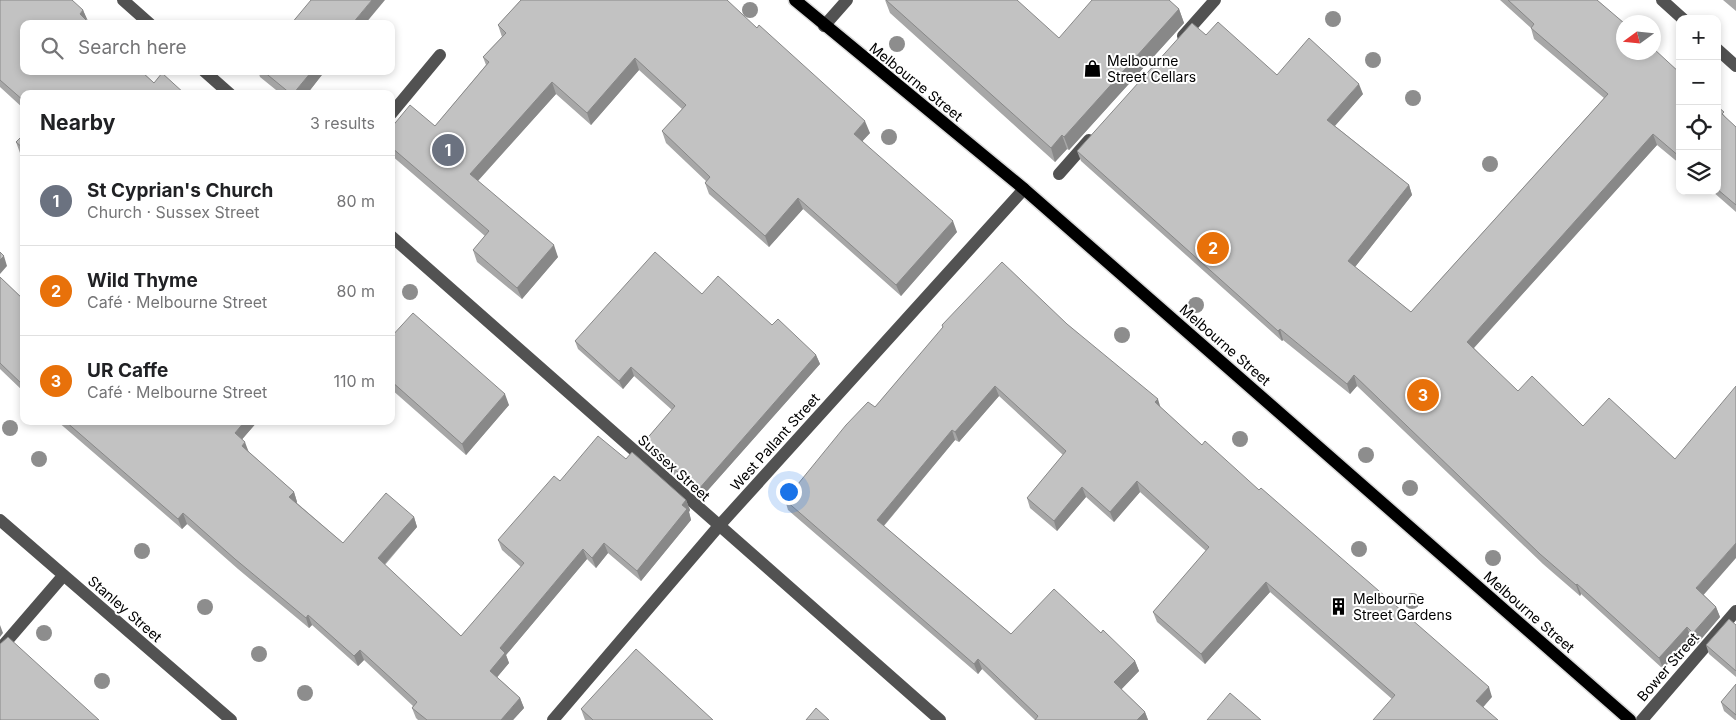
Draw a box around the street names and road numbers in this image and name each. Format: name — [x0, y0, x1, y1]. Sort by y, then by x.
street label: Melbourne Street — [866, 39, 967, 125]
street label: Melbourne Street — [1176, 301, 1275, 389]
street label: West Pallant Street — [727, 389, 823, 494]
street label: Sussex Street — [635, 431, 714, 505]
street label: Melbourne Street — [1480, 568, 1579, 656]
street label: Stanley Street — [85, 572, 166, 646]
street label: Bower Street — [1633, 629, 1702, 704]

